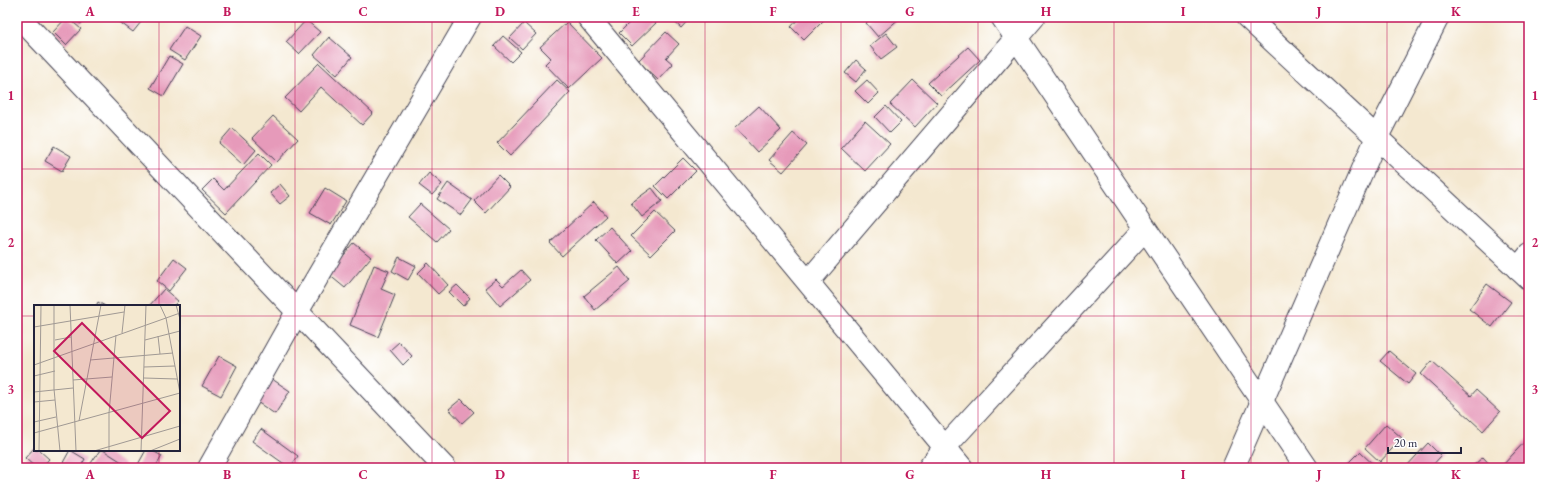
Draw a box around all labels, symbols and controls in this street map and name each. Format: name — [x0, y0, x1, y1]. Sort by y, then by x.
text: A — [84, 3, 95, 20]
text: B — [223, 3, 231, 20]
text: C — [358, 3, 368, 20]
text: D — [495, 3, 505, 20]
text: E — [632, 3, 640, 20]
text: F — [769, 3, 777, 20]
text: G — [905, 3, 915, 20]
text: H — [1041, 3, 1052, 20]
text: I — [1181, 3, 1186, 20]
text: J — [1315, 3, 1322, 20]
text: K — [1451, 3, 1462, 20]
text: 1 — [8, 87, 15, 104]
text: 1 — [1532, 87, 1539, 104]
text: 2 — [8, 234, 15, 251]
text: 2 — [1532, 234, 1539, 251]
inset map — [34, 305, 180, 451]
text: 3 — [8, 381, 15, 398]
text: 3 — [1532, 381, 1539, 398]
scale bar — [1388, 429, 1461, 455]
text: 20 m — [1394, 435, 1418, 451]
text: A — [84, 466, 95, 483]
text: B — [223, 466, 231, 483]
text: C — [358, 466, 368, 483]
text: D — [495, 466, 505, 483]
text: E — [632, 466, 640, 483]
text: F — [769, 466, 777, 483]
text: G — [905, 466, 915, 483]
text: H — [1041, 466, 1052, 483]
text: I — [1181, 466, 1186, 483]
text: J — [1315, 466, 1322, 483]
text: K — [1451, 466, 1462, 483]

